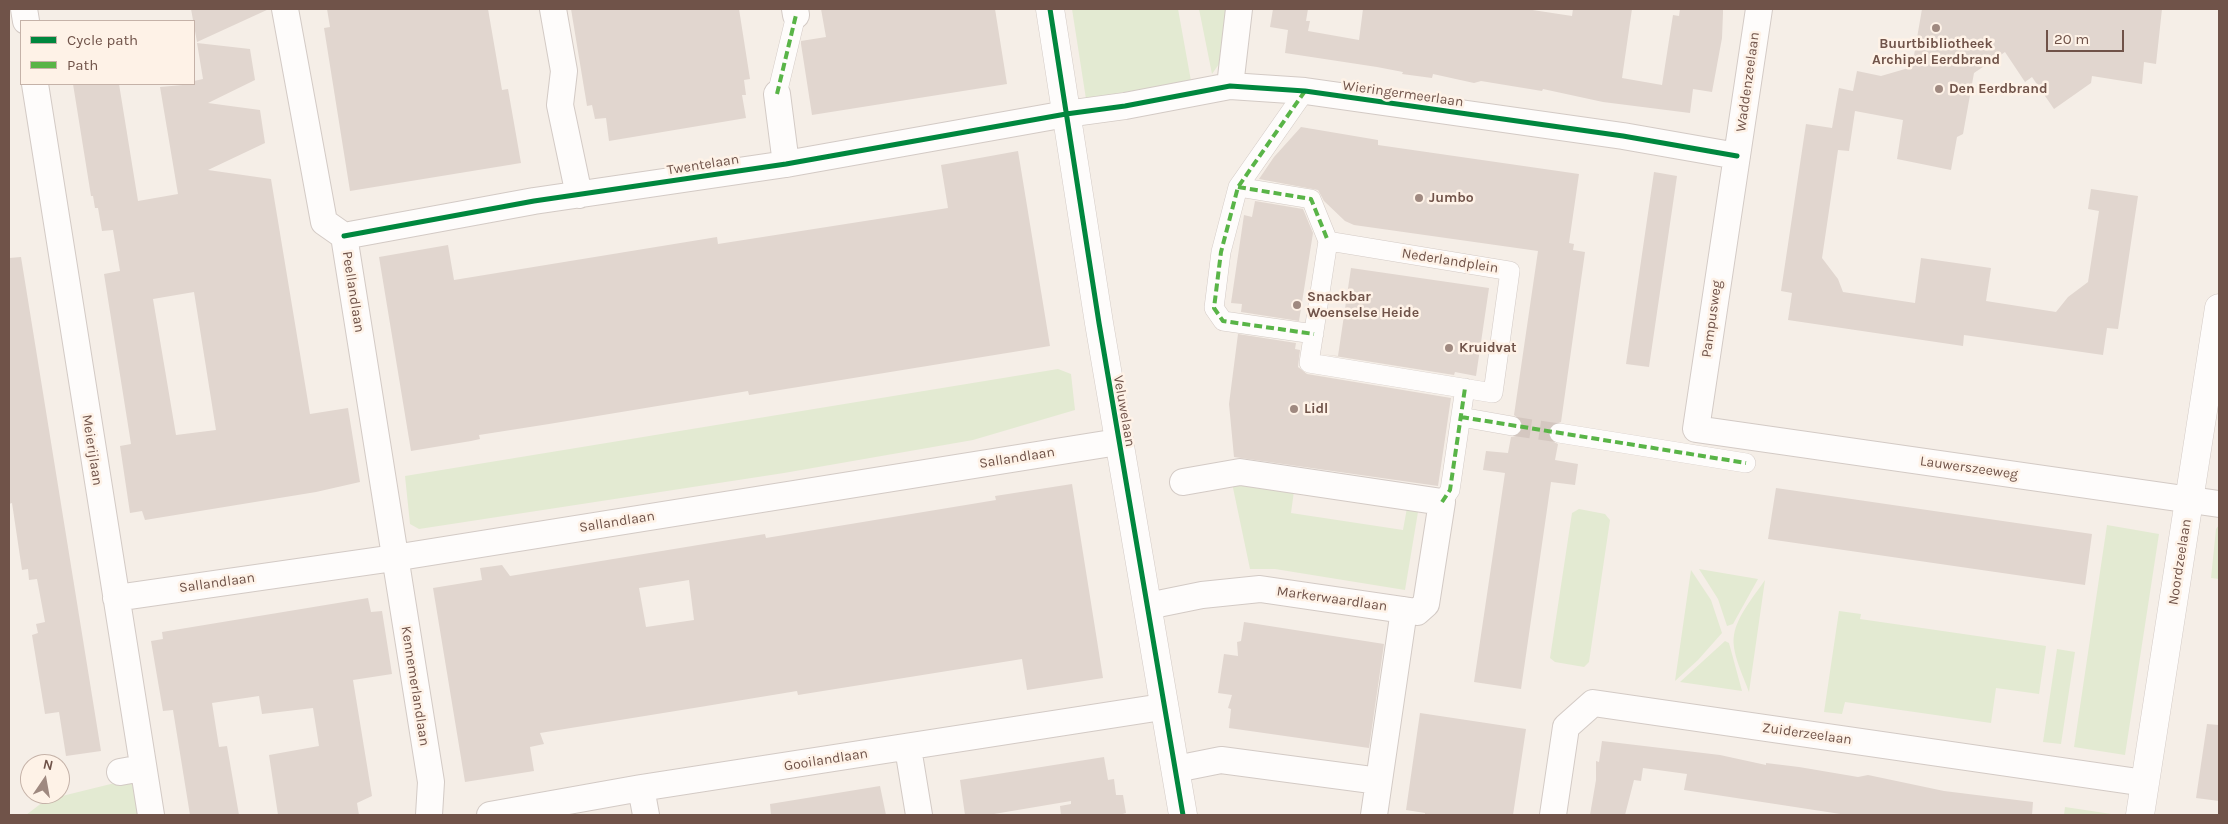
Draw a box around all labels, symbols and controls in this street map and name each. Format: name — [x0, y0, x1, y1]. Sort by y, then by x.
legend — [20, 20, 195, 85]
scale bar — [2048, 20, 2126, 52]
marker: Buurtbibliotheek Archipel Eerdbrand — [1930, 22, 1942, 34]
text: 20 m — [2054, 30, 2089, 48]
text: Cycle path — [67, 31, 138, 49]
street label: Waddenzeelaan — [1733, 31, 1763, 133]
place label: Buurtbibliotheek Archipel Eerdbrand — [1872, 36, 2000, 68]
text: Path — [67, 56, 98, 74]
street label: Wieringermeerlaan — [1341, 77, 1465, 111]
place label: Den Eerdbrand — [1949, 81, 2048, 97]
marker: Den Eerdbrand — [1933, 83, 1945, 95]
street label: Twentelaan — [666, 151, 740, 179]
place label: Jumbo — [1429, 190, 1474, 206]
marker: Jumbo — [1413, 192, 1425, 204]
street label: Nederlandplein — [1400, 245, 1500, 277]
street label: Peellandlaan — [338, 250, 368, 334]
street label: Pampusweg — [1698, 279, 1726, 359]
place label: Snackbar Woenselse Heide — [1307, 289, 1419, 322]
marker: Snackbar Woenselse Heide — [1291, 299, 1303, 311]
place label: Kruidvat — [1459, 340, 1517, 356]
marker: Kruidvat — [1443, 342, 1455, 354]
street label: Veluwelaan — [1109, 374, 1139, 448]
place label: Lidl — [1304, 401, 1328, 417]
marker: Lidl — [1288, 403, 1300, 415]
street label: Meierijlaan — [78, 413, 106, 487]
street label: Sallandlaan — [978, 444, 1056, 472]
street label: Lauwerszeeweg — [1919, 453, 2019, 483]
street label: Sallandlaan — [578, 508, 656, 536]
street label: Noordzeelaan — [2165, 518, 2195, 606]
street label: Sallandlaan — [178, 569, 256, 597]
street label: Markerwaardlaan — [1276, 583, 1388, 615]
street label: Kennemerlandlaan — [397, 625, 433, 747]
street label: Zuiderzeelaan — [1761, 719, 1853, 749]
street label: Gooilandlaan — [783, 745, 869, 775]
north arrow — [20, 754, 70, 804]
text: N — [41, 755, 55, 774]

